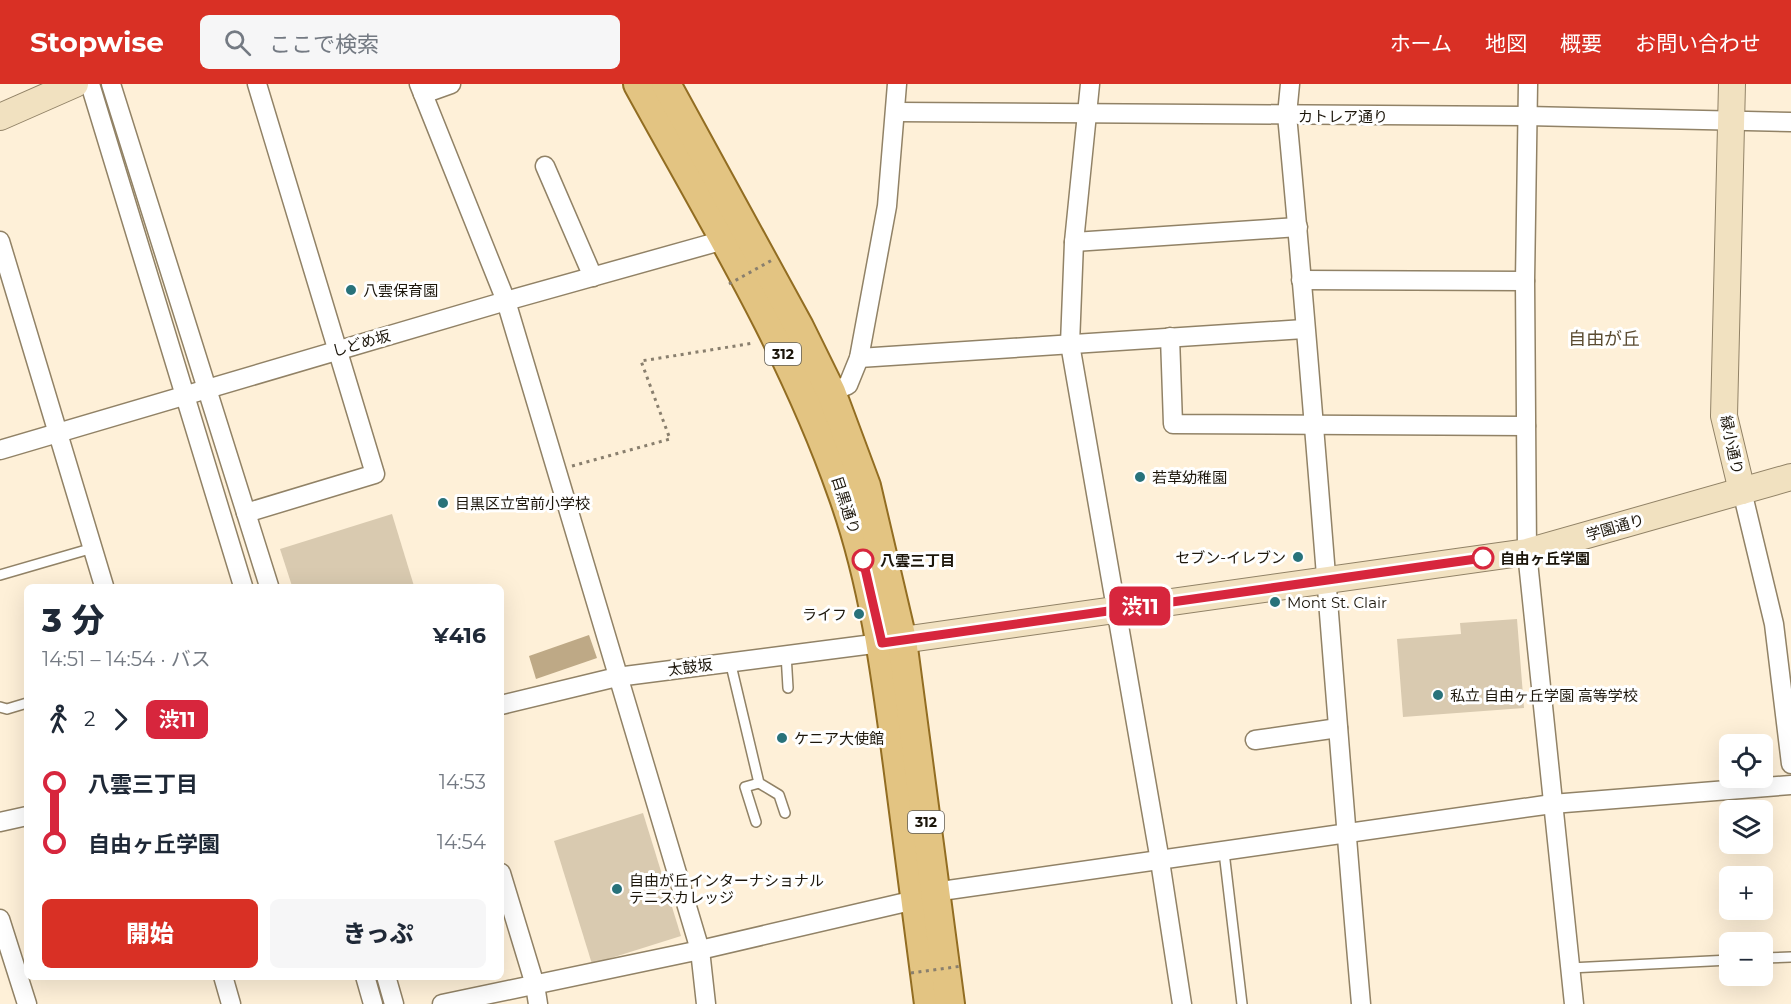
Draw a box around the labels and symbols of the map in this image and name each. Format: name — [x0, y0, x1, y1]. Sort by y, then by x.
street label: カトレア通り — [1298, 107, 1388, 126]
place label: 八雲保育園 — [363, 281, 438, 300]
marker: 八雲保育園 — [344, 283, 358, 297]
street label: しどめ坂 — [330, 326, 392, 360]
district label: 自由が丘 — [1568, 328, 1640, 350]
road number: 312 — [765, 343, 801, 365]
street label: 緑小通り — [1716, 414, 1748, 476]
place label: 若草幼稚園 — [1152, 468, 1227, 487]
marker: 若草幼稚園 — [1133, 470, 1147, 484]
street label: 目黒通り — [828, 474, 864, 536]
place label: 目黒区立宮前小学校 — [455, 494, 590, 513]
marker: 目黒区立宮前小学校 — [436, 496, 450, 510]
street label: 学園通り — [1584, 510, 1646, 544]
marker: 自由ヶ丘学園 — [1472, 547, 1494, 569]
place label: セブン-イレブン — [1175, 548, 1286, 567]
marker: 八雲三丁目 — [852, 549, 874, 571]
place label: 自由ヶ丘学園 — [1500, 549, 1590, 568]
marker: セブン-イレブン — [1291, 550, 1305, 564]
place label: 八雲三丁目 — [880, 551, 955, 570]
line badge: 渋11 — [1106, 586, 1174, 626]
place label: Mont St. Clair — [1287, 593, 1387, 612]
marker: Mont St. Clair — [1268, 595, 1282, 609]
place label: ライフ — [802, 605, 847, 624]
marker: ライフ — [852, 607, 866, 621]
street label: 太鼓坂 — [666, 654, 714, 680]
place label: 私立 自由ヶ丘学園 高等学校 — [1450, 686, 1638, 705]
marker: 私立 自由ヶ丘学園 高等学校 — [1431, 688, 1445, 702]
place label: ケニア大使館 — [794, 729, 884, 748]
marker: ケニア大使館 — [775, 731, 789, 745]
road number: 312 — [908, 811, 944, 833]
place label: 自由が丘インターナショナル テニスカレッジ — [629, 871, 824, 907]
marker: 自由が丘インターナショナル テニスカレッジ — [610, 882, 624, 896]

